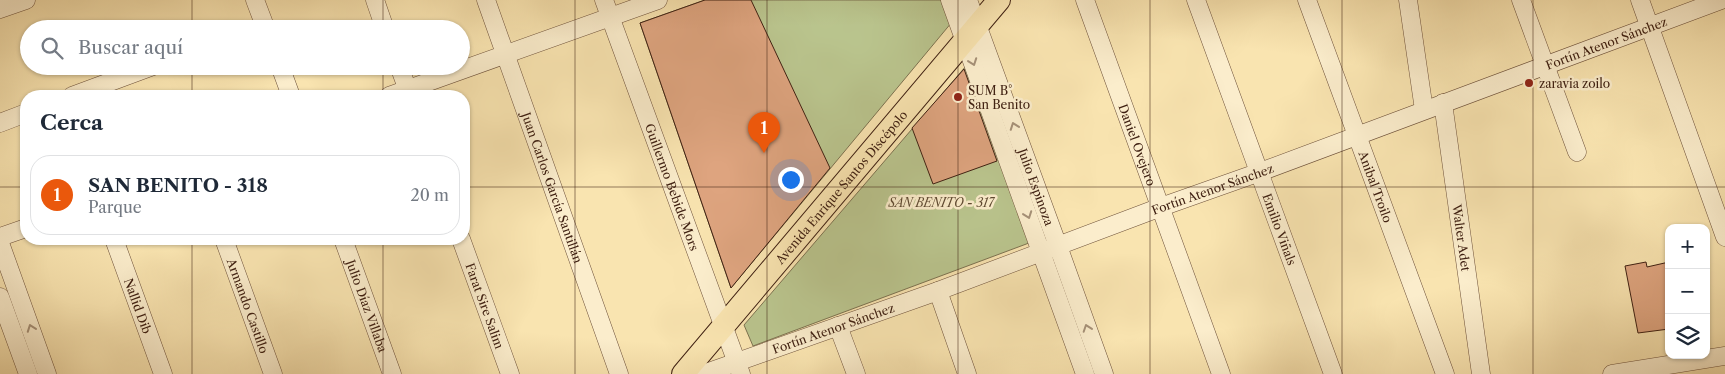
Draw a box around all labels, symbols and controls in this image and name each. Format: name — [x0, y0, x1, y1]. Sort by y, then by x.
street label: Fortín Atenor Sánchez — [1543, 13, 1669, 72]
search box — [20, 20, 470, 75]
icon: search — [38, 34, 66, 62]
text: Buscar aquí — [78, 36, 183, 59]
one-way arrow — [967, 57, 977, 66]
place label: zaravia zoilo — [1539, 76, 1610, 91]
marker: zaravia zoilo — [1523, 77, 1535, 89]
place label: SUM B° San Benito — [968, 83, 1030, 112]
marker: SUM B° San Benito — [952, 91, 964, 103]
street label: Daniel Ovejero — [1116, 102, 1159, 188]
street label: Avenida Enrique Santos Discépolo — [771, 107, 910, 267]
street label: Juan Carlos García Santillán — [518, 108, 587, 265]
text: Cerca — [40, 110, 103, 135]
pin: 1 — [748, 112, 780, 153]
street label: Guillermo Bebide Mors — [642, 121, 703, 252]
one-way arrow — [1010, 122, 1020, 131]
street label: Julio Espinoza — [1015, 144, 1058, 228]
street label: Anibal Troilo — [1355, 148, 1396, 225]
street label: Fortín Atenor Sánchez — [1149, 160, 1275, 217]
your location — [778, 167, 804, 193]
text: SAN BENITO - 318 — [88, 174, 268, 197]
text: 1 — [53, 185, 61, 205]
text: 20 m — [410, 185, 449, 205]
street label: Emilio Viñals — [1260, 191, 1300, 267]
park label: SAN BENITO - 317 — [887, 195, 996, 210]
text: Parque — [88, 197, 142, 217]
street label: Walter Adet — [1450, 202, 1474, 273]
one-way arrow — [1022, 210, 1032, 219]
map controls — [1665, 224, 1710, 359]
button: + — [1665, 224, 1710, 269]
street label: Armando Castillo — [224, 255, 272, 355]
street label: Julio Díaz Villaba — [343, 256, 391, 355]
street label: Farat Sire Salim — [463, 261, 508, 351]
button: − — [1665, 269, 1710, 314]
street label: Nallid Dib — [121, 276, 155, 336]
street label: Fortín Atenor Sánchez — [770, 300, 896, 356]
button: layers — [1665, 314, 1710, 359]
one-way arrow — [27, 324, 37, 333]
one-way arrow — [1083, 324, 1093, 333]

